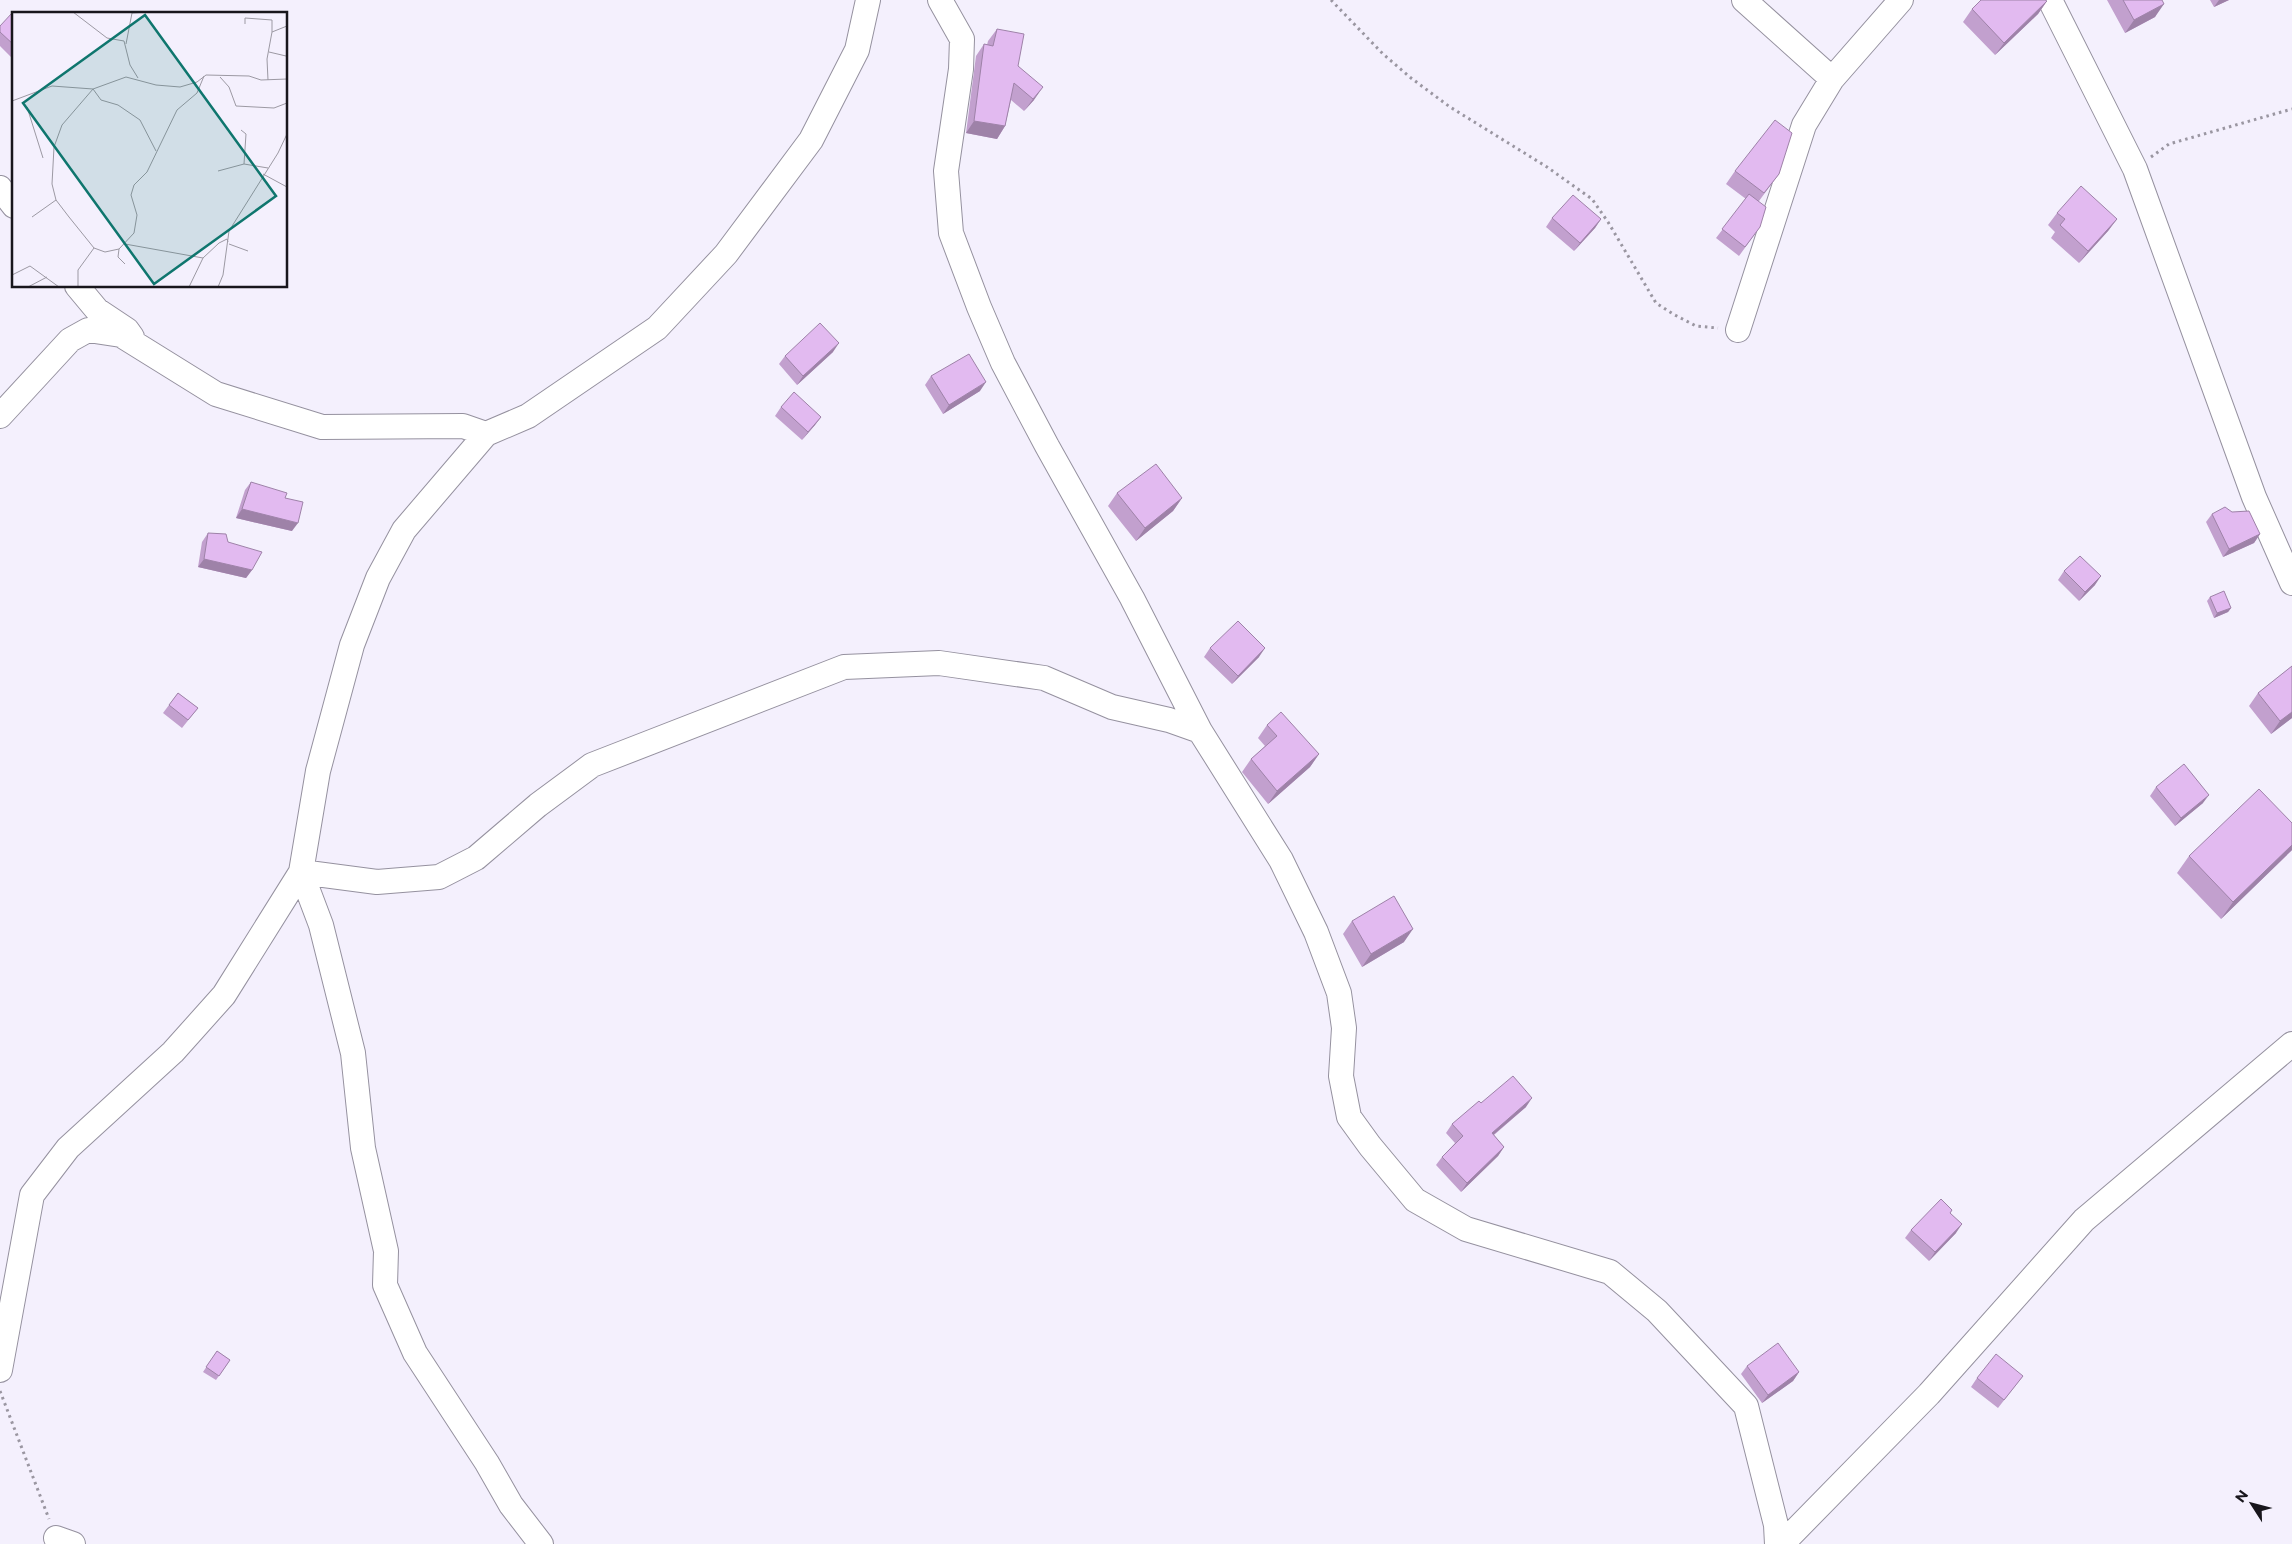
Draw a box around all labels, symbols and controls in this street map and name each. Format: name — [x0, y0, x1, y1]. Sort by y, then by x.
inset map — [12, 12, 288, 288]
north arrow — [2227, 1479, 2277, 1529]
text: N — [2231, 1486, 2252, 1506]

